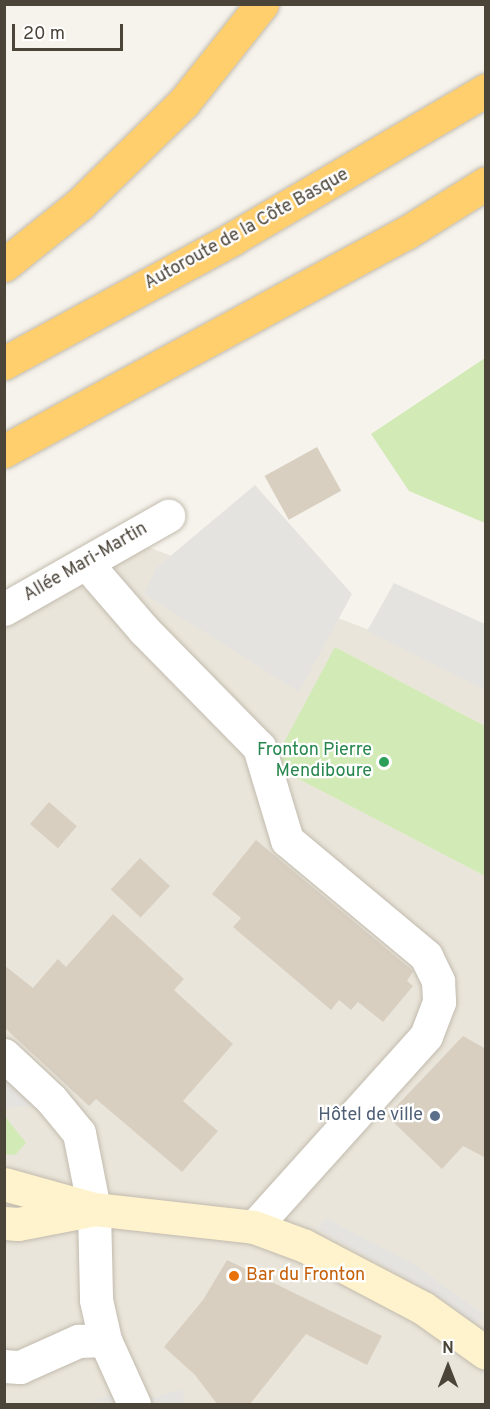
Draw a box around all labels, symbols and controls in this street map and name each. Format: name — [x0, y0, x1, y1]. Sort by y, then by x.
scale bar — [15, 12, 126, 50]
text: 20 m — [23, 23, 65, 46]
street label: Autoroute de la Côte Basque — [141, 165, 353, 295]
street label: Allée Mari-Martin — [20, 519, 152, 607]
place label: Fronton Pierre Mendiboure — [257, 741, 372, 783]
marker: Fronton Pierre Mendiboure — [377, 755, 391, 769]
place label: Hôtel de ville — [318, 1105, 423, 1127]
marker: Hôtel de ville — [428, 1109, 442, 1123]
place label: Bar du Fronton — [246, 1265, 365, 1287]
marker: Bar du Fronton — [227, 1269, 241, 1283]
north arrow — [418, 1337, 478, 1397]
text: N — [442, 1339, 454, 1359]

